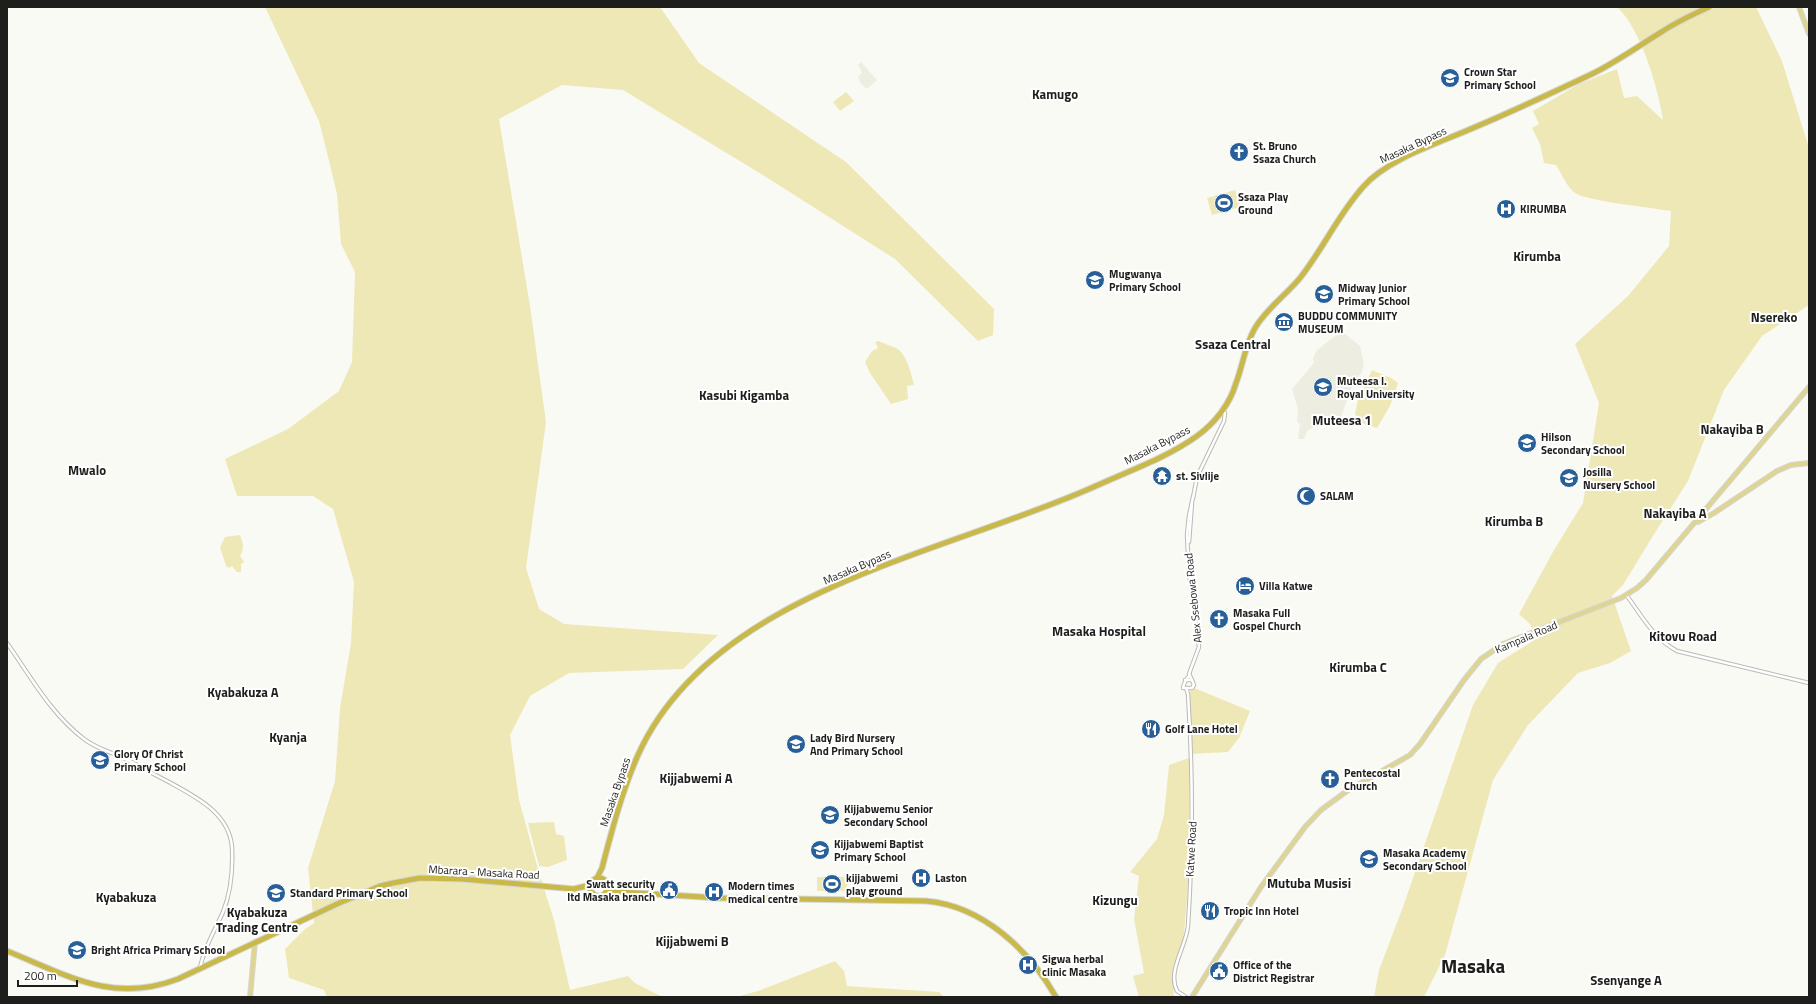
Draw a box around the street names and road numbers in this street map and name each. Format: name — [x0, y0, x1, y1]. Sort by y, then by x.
street label: Masaka Bypass — [1377, 123, 1449, 167]
street label: Masaka Bypass — [1121, 421, 1193, 469]
street label: Masaka Bypass — [821, 546, 893, 588]
street label: Alex Ssebowa Road — [1180, 552, 1206, 644]
street label: Kampala Road — [1492, 617, 1560, 657]
street label: Masaka Bypass — [596, 755, 634, 829]
street label: Katwe Road — [1182, 821, 1200, 877]
street label: Mbarara - Masaka Road — [428, 861, 540, 883]

